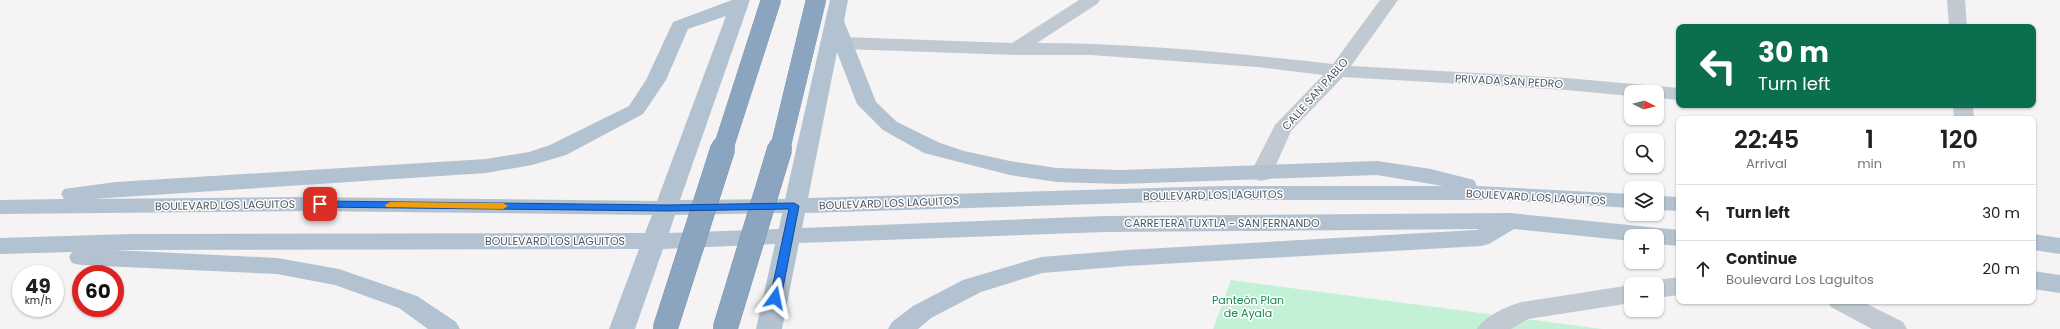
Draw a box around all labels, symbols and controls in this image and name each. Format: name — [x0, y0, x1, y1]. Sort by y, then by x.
text: 30 m — [1758, 33, 1829, 72]
icon: left — [1692, 40, 1744, 92]
street label: CALLE SAN PABLO — [1278, 54, 1352, 134]
street label: PRIVADA SAN PEDRO — [1454, 70, 1564, 92]
text: Turn left — [1758, 71, 1830, 96]
north arrow — [1624, 85, 1664, 125]
map controls — [1624, 85, 1664, 317]
text: 22:45 — [1734, 123, 1799, 156]
text: 1 — [1865, 123, 1874, 156]
text: 120 — [1940, 123, 1978, 156]
button: search — [1624, 133, 1664, 173]
text: Arrival — [1746, 154, 1787, 173]
text: min — [1857, 154, 1882, 173]
text: m — [1952, 154, 1966, 173]
button: layers — [1624, 181, 1664, 221]
street label: BOULEVARD LOS LAGUITOS — [1466, 185, 1606, 209]
street label: BOULEVARD LOS LAGUITOS — [1143, 186, 1283, 204]
pin — [303, 187, 337, 221]
icon: arrive — [309, 193, 331, 215]
street label: BOULEVARD LOS LAGUITOS — [819, 193, 959, 213]
street label: BOULEVARD LOS LAGUITOS — [155, 196, 295, 214]
icon: left — [1692, 202, 1714, 224]
text: Turn left — [1726, 202, 1790, 223]
text: 30 m — [1982, 202, 2020, 223]
street label: CARRETERA TUXTLA - SAN FERNANDO — [1124, 215, 1320, 231]
button: + — [1624, 229, 1664, 269]
street label: BOULEVARD LOS LAGUITOS — [485, 233, 625, 249]
text: Continue — [1726, 248, 1797, 269]
icon: ahead — [1692, 258, 1714, 280]
text: 20 m — [1982, 258, 2020, 279]
speed limit sign: 60 — [72, 265, 124, 317]
text: Boulevard Los Laguitos — [1726, 270, 1874, 289]
text: 49 — [25, 272, 51, 300]
position arrow — [754, 277, 796, 319]
button: − — [1624, 277, 1664, 317]
park label: Panteón Plan de Ayala — [1212, 292, 1284, 321]
text: km/h — [25, 293, 51, 308]

